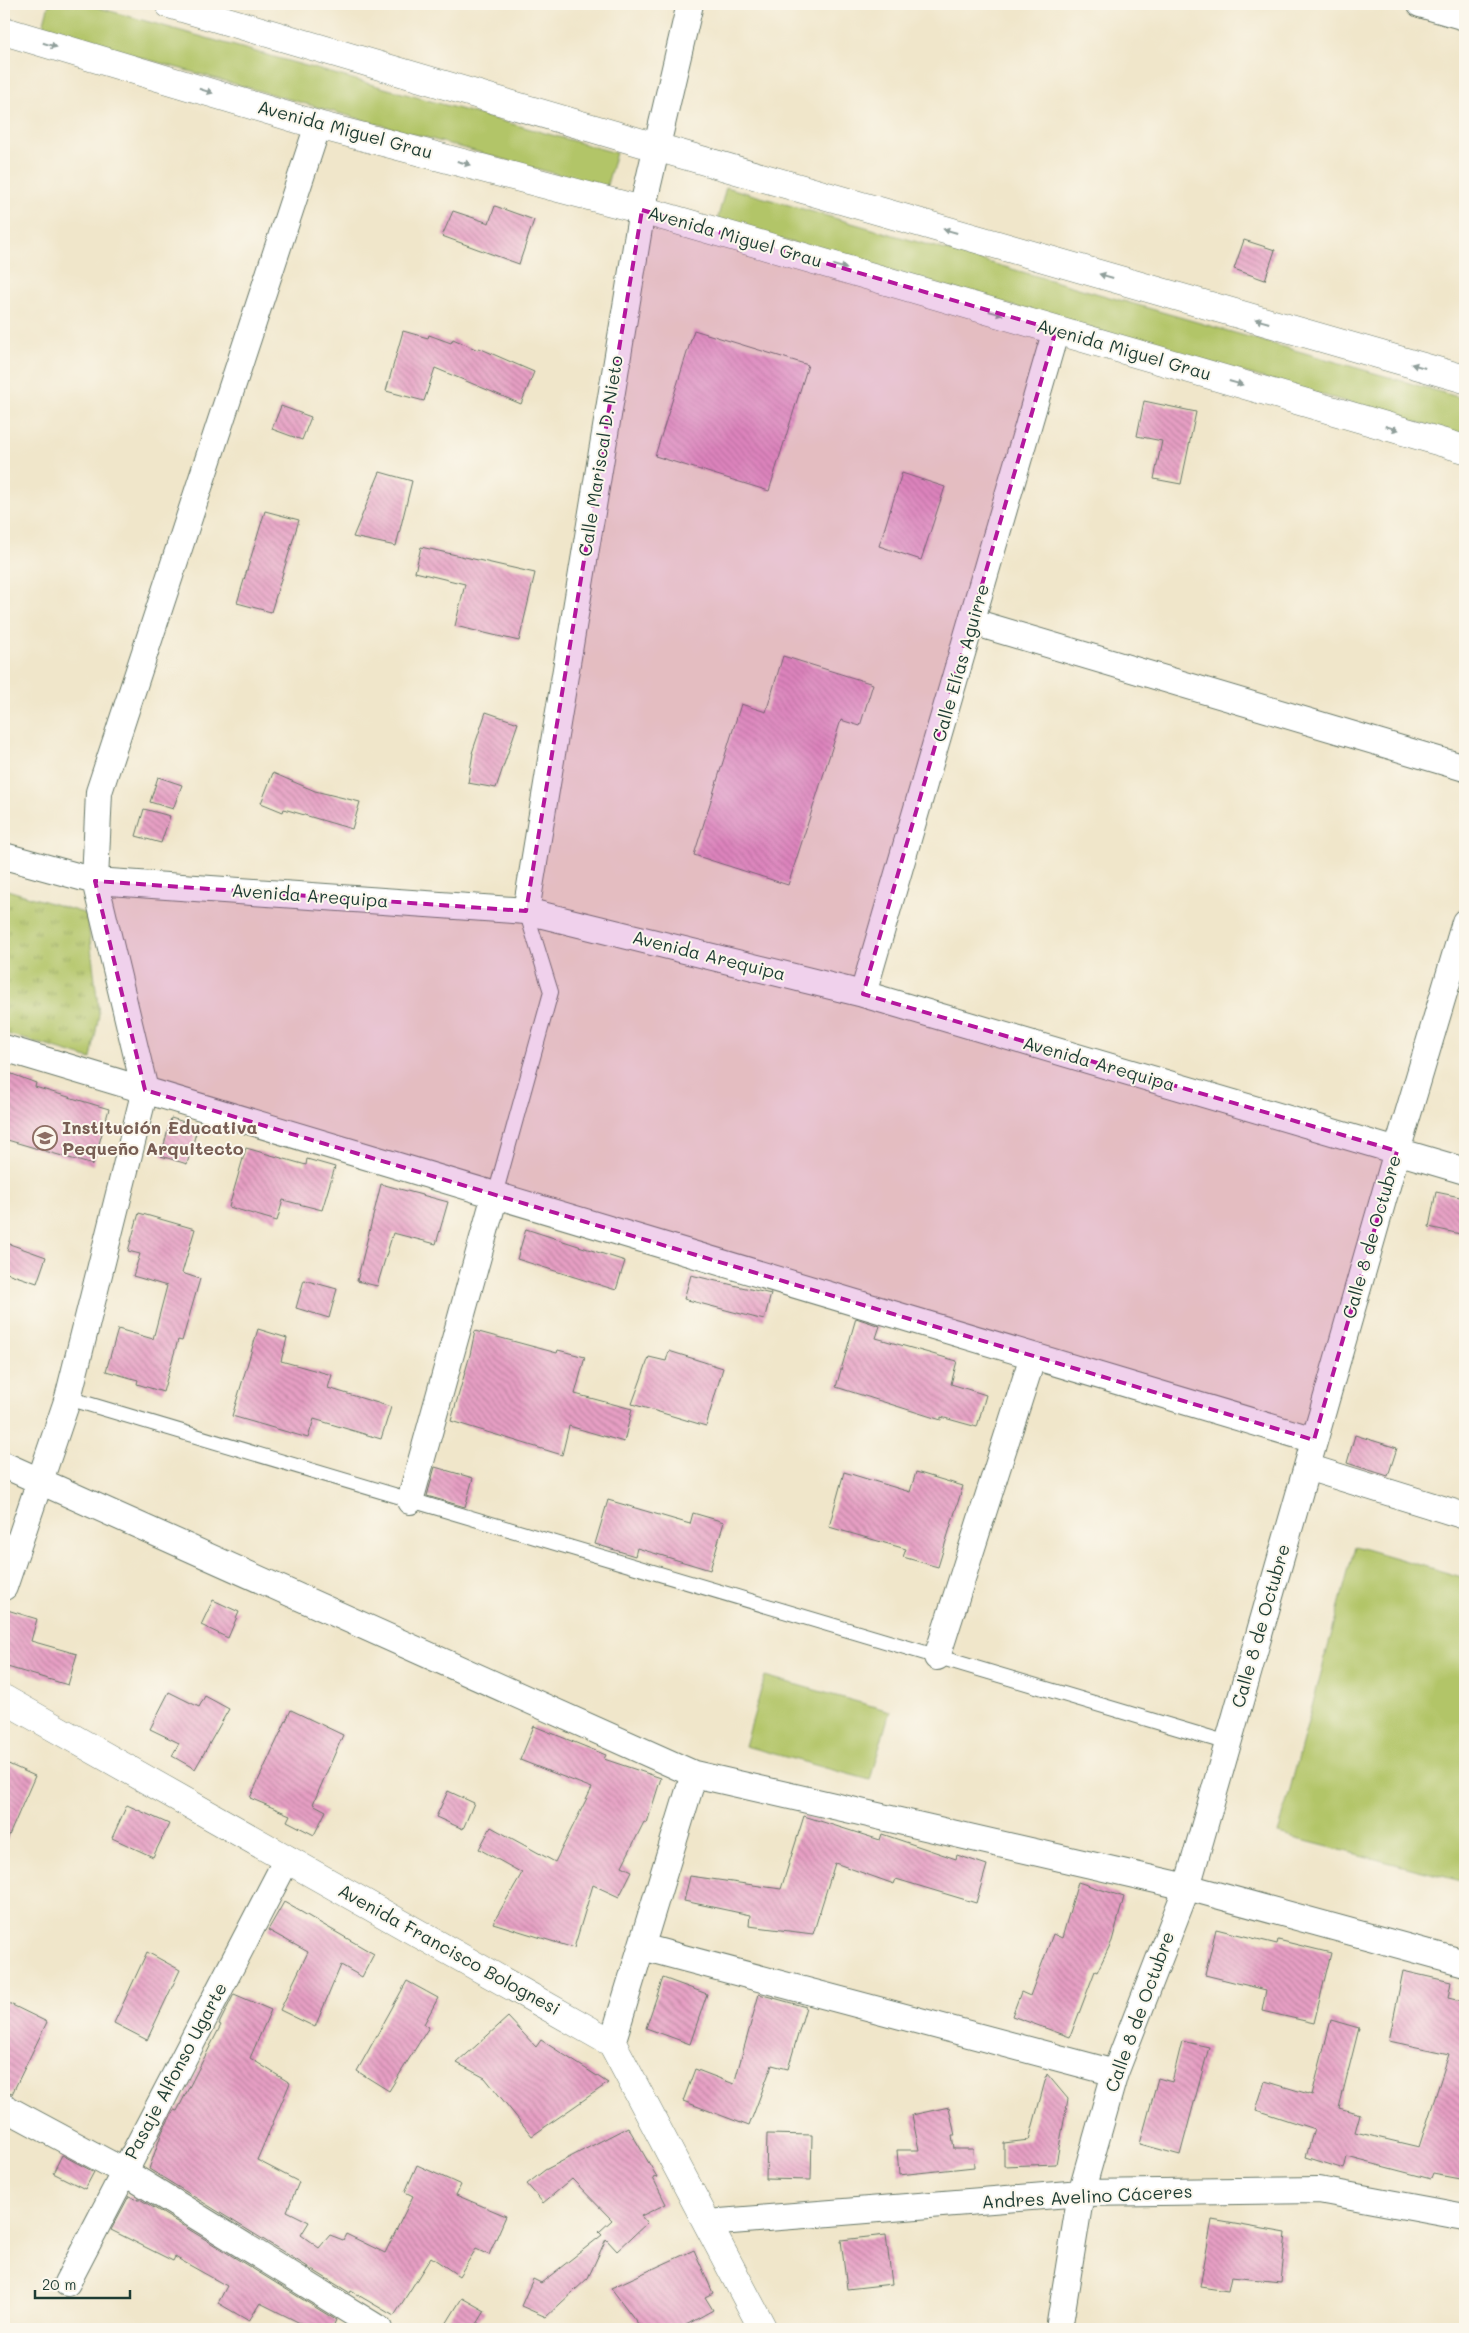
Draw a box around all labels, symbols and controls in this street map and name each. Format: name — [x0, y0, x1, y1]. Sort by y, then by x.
one-way arrow — [43, 42, 58, 50]
one-way arrow — [199, 88, 214, 96]
street label: Avenida Miguel Grau — [255, 94, 435, 164]
one-way arrow — [456, 159, 471, 167]
street label: Avenida Miguel Grau — [645, 200, 825, 272]
one-way arrow — [942, 227, 957, 235]
one-way arrow — [832, 264, 847, 272]
one-way arrow — [1098, 272, 1113, 280]
one-way arrow — [989, 309, 1004, 317]
street label: Avenida Miguel Grau — [1034, 313, 1214, 385]
one-way arrow — [1255, 317, 1270, 325]
street label: Calle Mariscal D. Nieto — [572, 353, 628, 558]
one-way arrow — [1411, 362, 1426, 370]
one-way arrow — [1229, 379, 1244, 387]
one-way arrow — [1384, 424, 1400, 432]
street label: Calle Elías Aguirre — [926, 581, 994, 745]
street label: Avenida Arequipa — [231, 878, 389, 912]
street label: Avenida Arequipa — [630, 924, 788, 986]
street label: Avenida Arequipa — [1020, 1030, 1178, 1096]
place label: Institución Educativa Pequeño Arquitecto — [62, 1115, 257, 1160]
school or university icon: Institución Educativa Pequeño Arquitecto — [32, 1125, 58, 1151]
street label: Calle 8 de Octubre — [1336, 1152, 1406, 1321]
street label: Calle 8 de Octubre — [1225, 1541, 1295, 1710]
street label: Avenida Francisco Bolognesi — [334, 1878, 565, 2020]
street label: Calle 8 de Octubre — [1099, 1928, 1179, 2095]
street label: Pasaje Alfonso Ugarte — [118, 1978, 232, 2163]
street label: Andres Avelino Cáceres — [981, 2178, 1193, 2214]
scale bar — [35, 2268, 130, 2300]
text: 20 m — [42, 2274, 76, 2294]

